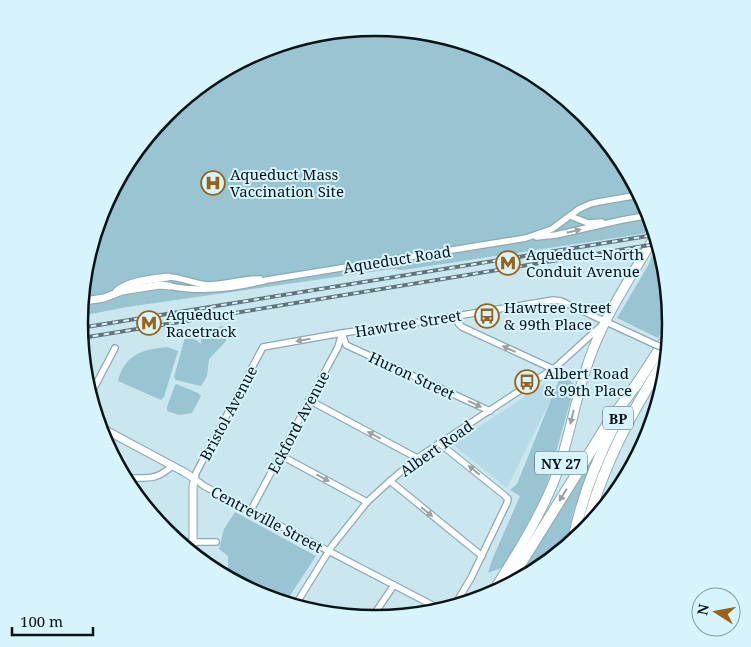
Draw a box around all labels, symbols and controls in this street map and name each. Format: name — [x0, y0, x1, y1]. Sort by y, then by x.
place label: Aqueduct Mass Vaccination Site — [230, 164, 344, 201]
hospital icon: Aqueduct Mass Vaccination Site — [200, 170, 226, 196]
one-way arrow — [567, 227, 582, 235]
street label: Aqueduct Road — [342, 241, 452, 277]
place label: Aqueduct–North Conduit Avenue — [526, 244, 644, 281]
metro station icon: Aqueduct–North Conduit Avenue — [495, 250, 521, 276]
place label: Hawtree Street & 99th Place — [504, 297, 611, 334]
bus stop icon: Hawtree Street & 99th Place — [474, 303, 500, 329]
place label: Aqueduct Racetrack — [166, 304, 237, 341]
street label: Hawtree Street — [353, 305, 463, 341]
metro station icon: Aqueduct Racetrack — [136, 310, 162, 336]
one-way arrow — [294, 337, 310, 345]
one-way arrow — [502, 344, 516, 352]
street label: Huron Street — [366, 346, 458, 404]
street label: Bristol Avenue — [195, 362, 261, 464]
place label: Albert Road & 99th Place — [544, 363, 632, 400]
street label: Eckford Avenue — [263, 367, 333, 477]
bus stop icon: Albert Road & 99th Place — [514, 369, 540, 395]
one-way arrow — [468, 400, 482, 408]
road number: BP — [603, 406, 633, 429]
one-way arrow — [568, 410, 576, 425]
street label: Albert Road — [396, 415, 476, 481]
one-way arrow — [367, 431, 382, 439]
road number: NY 27 — [535, 452, 587, 474]
one-way arrow — [468, 465, 481, 476]
one-way arrow — [316, 474, 331, 482]
street label: Centreville Street — [208, 481, 326, 557]
one-way arrow — [559, 488, 568, 501]
one-way arrow — [421, 507, 434, 518]
north arrow — [691, 587, 741, 637]
text: N — [692, 602, 713, 617]
scale bar — [12, 604, 94, 636]
text: 100 m — [20, 611, 63, 631]

